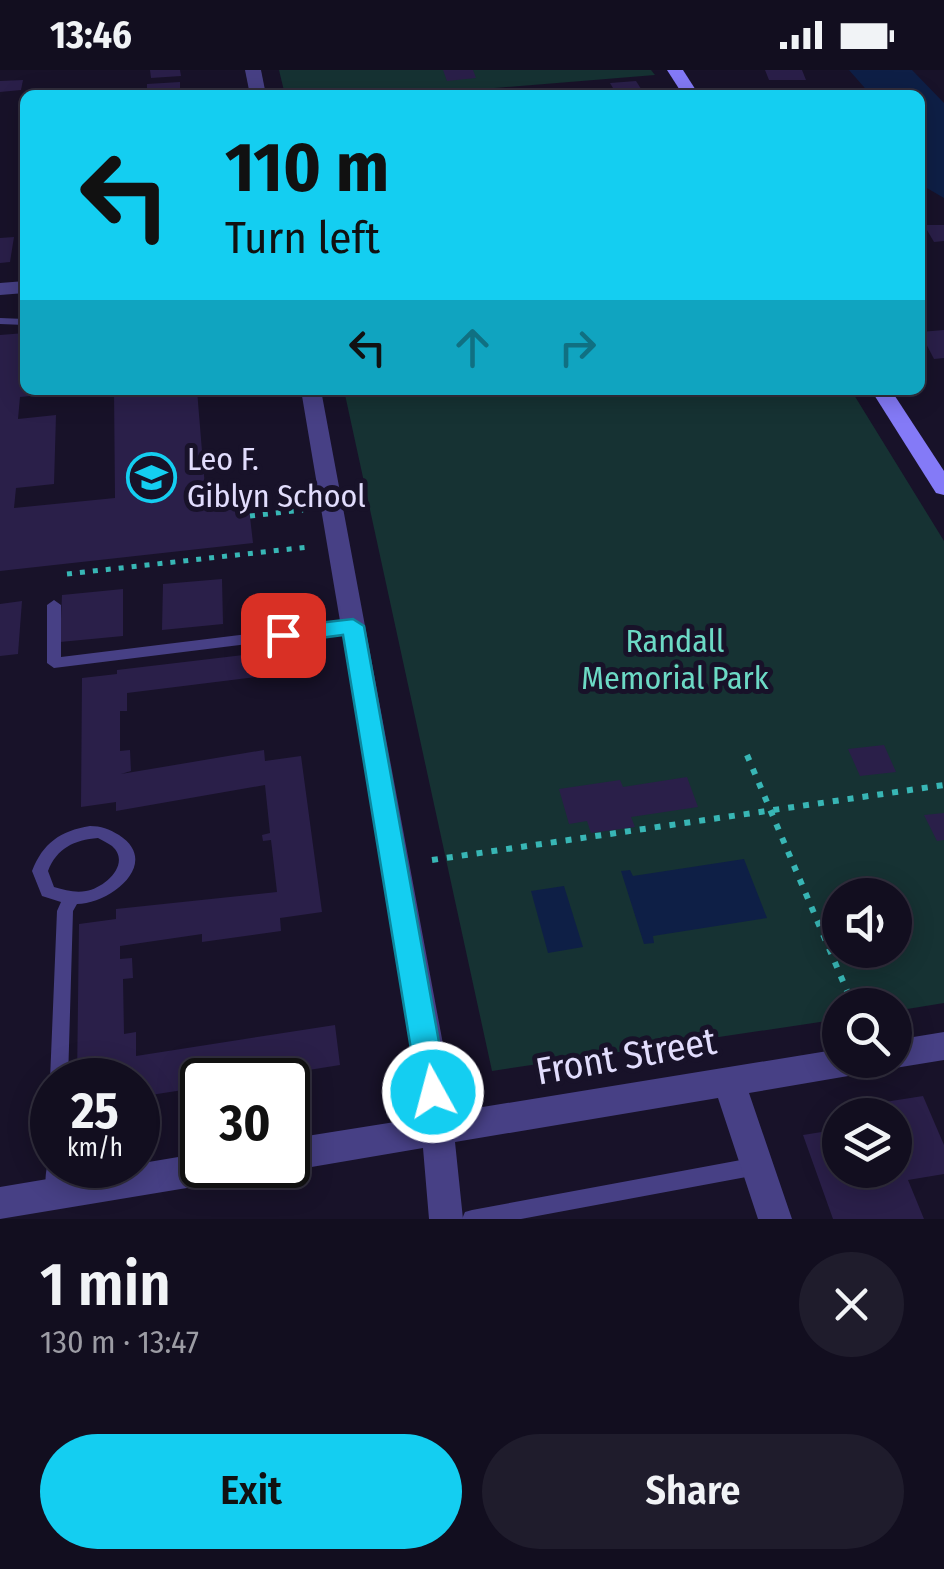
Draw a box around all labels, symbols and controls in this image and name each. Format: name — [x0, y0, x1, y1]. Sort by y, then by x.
text: 13:46 — [50, 12, 132, 58]
text: 110 m — [225, 126, 389, 210]
icon: left — [60, 130, 190, 260]
text: Turn left — [225, 211, 380, 265]
icon: left — [340, 320, 395, 375]
icon: ahead — [445, 320, 500, 375]
icon: right — [550, 320, 605, 375]
place label: Leo F. Giblyn School — [187, 440, 366, 515]
school or university icon: Leo F. Giblyn School — [126, 451, 178, 503]
pin — [241, 593, 326, 678]
icon: arrive — [256, 608, 311, 663]
park label: Randall Memorial Park — [581, 622, 769, 697]
map controls — [822, 878, 912, 1188]
button: sound — [822, 878, 912, 968]
button: search — [822, 988, 912, 1078]
street label: Front Street — [532, 1017, 720, 1094]
position arrow — [381, 1040, 485, 1144]
speed limit sign: 30 — [180, 1058, 310, 1188]
text: 25 — [71, 1081, 119, 1141]
button: layers — [822, 1098, 912, 1188]
text: km/h — [67, 1133, 123, 1163]
text: 1 min — [40, 1249, 171, 1321]
button: close — [799, 1252, 904, 1357]
text: 130 m · 13:47 — [40, 1323, 199, 1361]
button: Exit — [40, 1434, 462, 1549]
button: Share — [482, 1434, 904, 1549]

